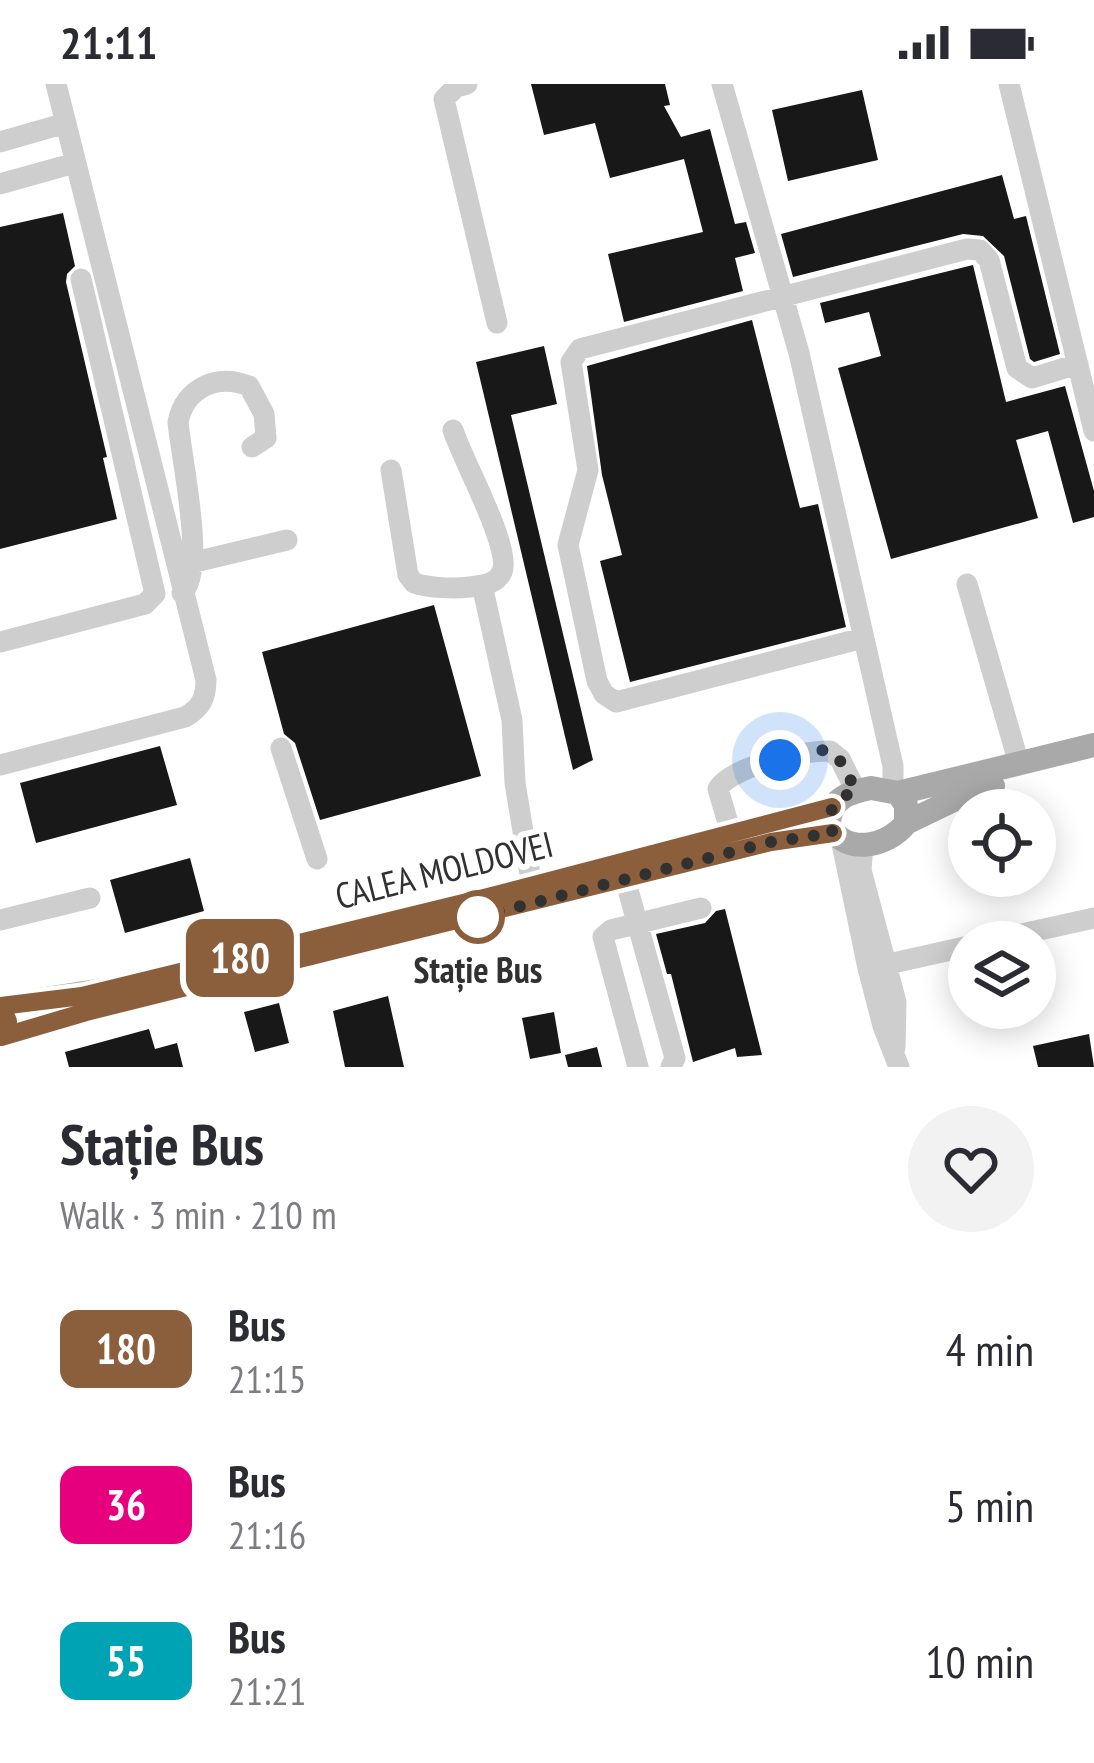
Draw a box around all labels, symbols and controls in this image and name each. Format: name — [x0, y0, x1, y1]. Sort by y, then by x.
text: 21:11 — [60, 13, 157, 71]
your location — [750, 730, 810, 790]
map controls — [948, 789, 1056, 1029]
button: locate — [948, 789, 1056, 897]
street label: CALEA MOLDOVEI — [330, 820, 557, 919]
marker: Stație Bus — [453, 892, 503, 942]
line badge: 180 — [171, 919, 309, 997]
button: layers — [948, 921, 1056, 1029]
text: 180 — [210, 930, 270, 985]
place label: Stație Bus — [414, 946, 542, 993]
button: heart — [908, 1106, 1034, 1232]
text: Stație Bus — [60, 1107, 264, 1181]
text: Walk · 3 min · 210 m — [60, 1189, 337, 1240]
text: Bus — [228, 1295, 286, 1353]
text: 4 min — [945, 1320, 1034, 1378]
text: 180 — [96, 1321, 156, 1376]
text: 21:15 — [228, 1353, 306, 1404]
text: Bus — [228, 1451, 286, 1509]
text: 5 min — [945, 1476, 1034, 1534]
text: 36 — [106, 1477, 146, 1532]
text: 21:16 — [228, 1509, 306, 1560]
text: Bus — [228, 1607, 286, 1665]
text: 10 min — [925, 1632, 1034, 1690]
text: 55 — [106, 1633, 146, 1688]
text: 21:21 — [228, 1665, 306, 1716]

